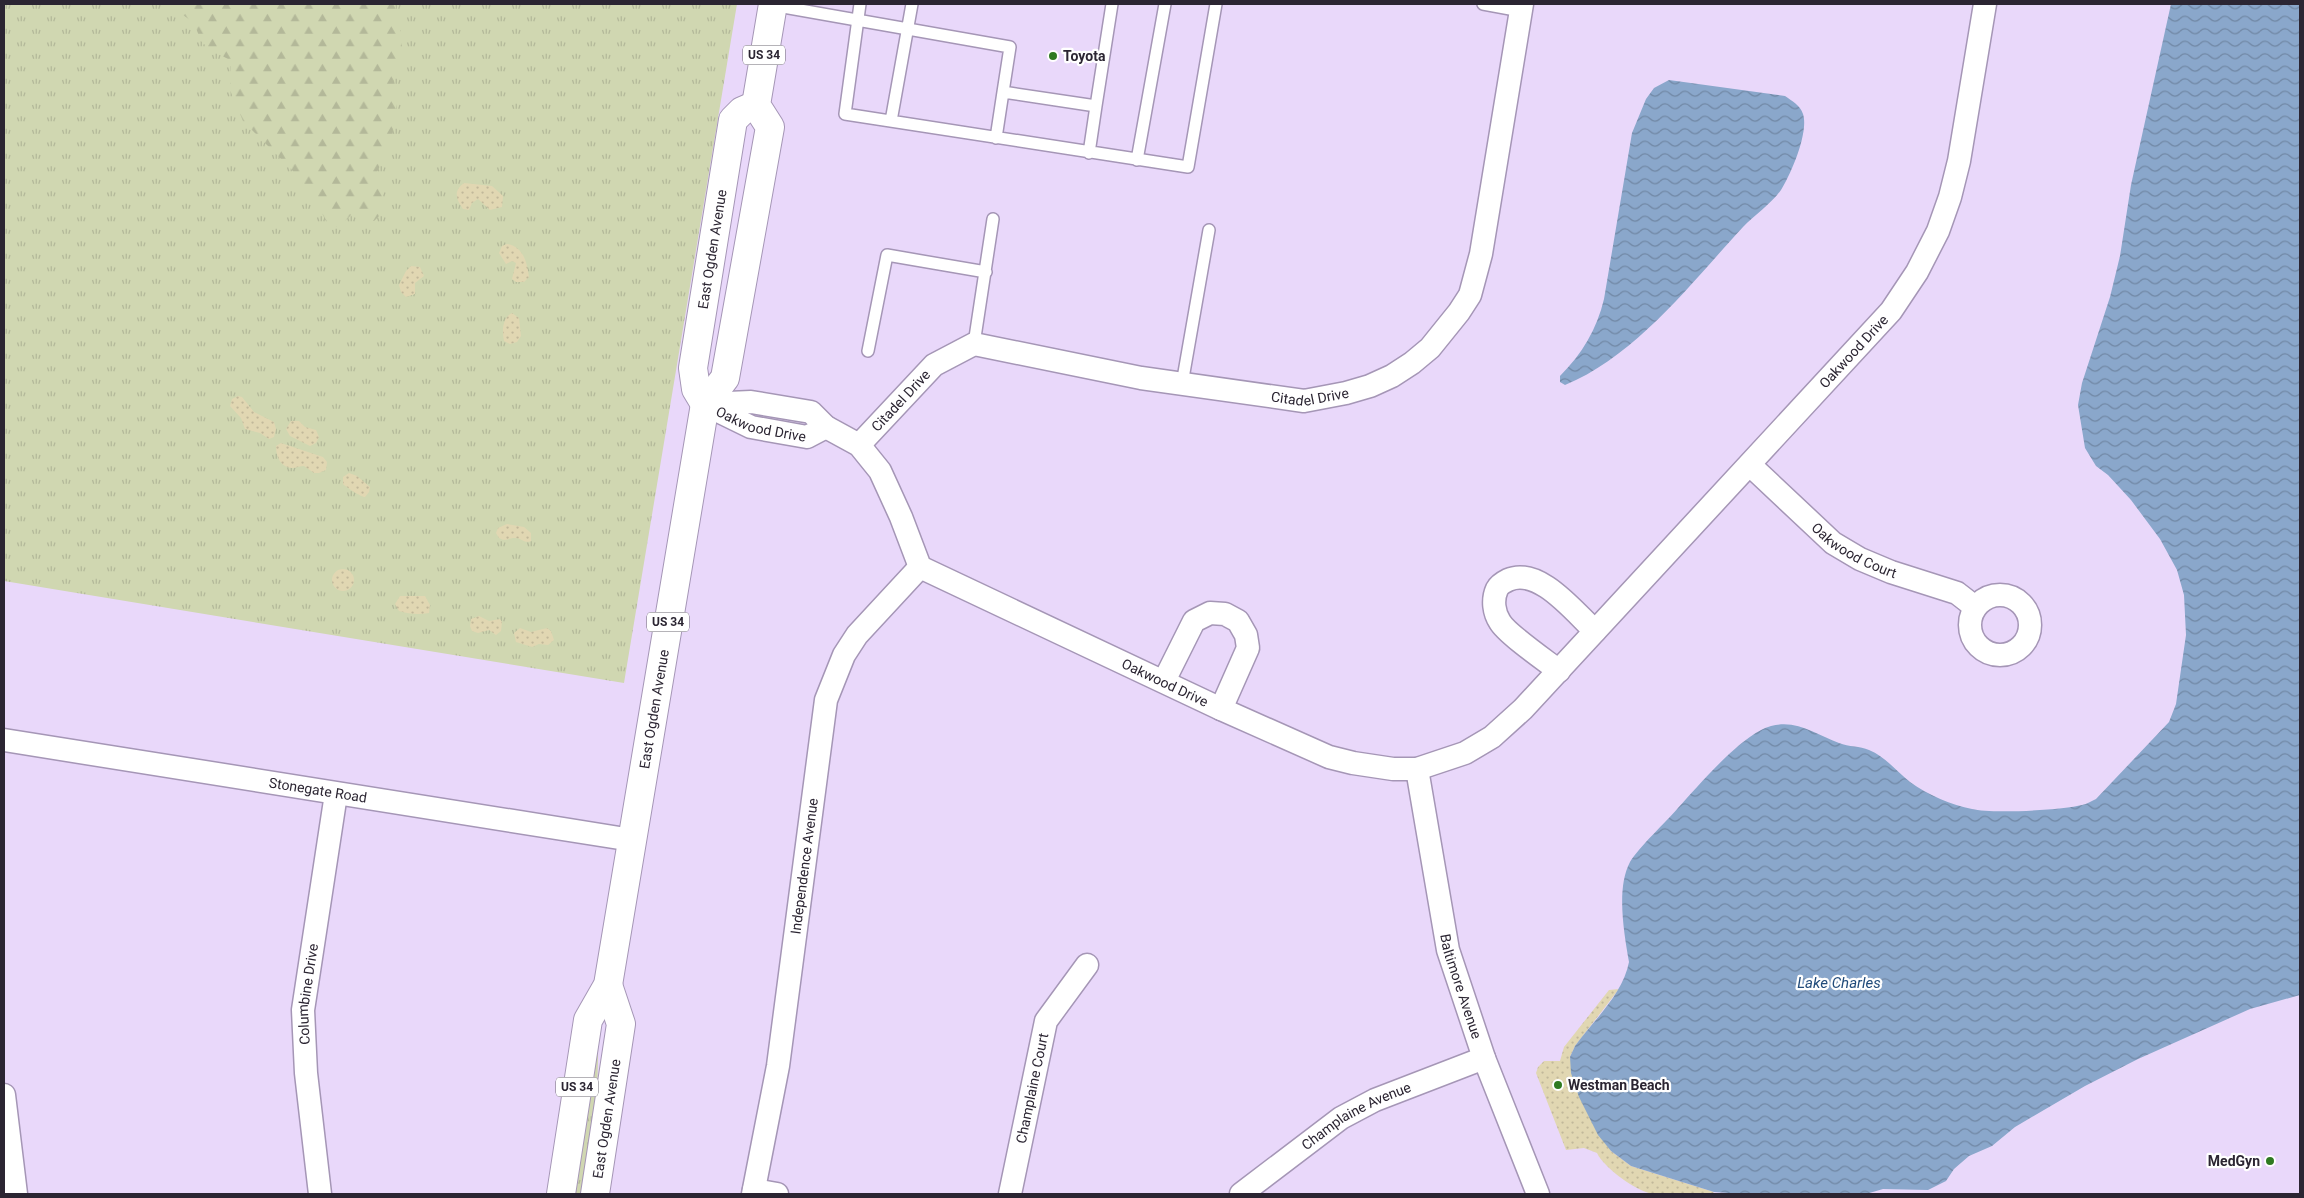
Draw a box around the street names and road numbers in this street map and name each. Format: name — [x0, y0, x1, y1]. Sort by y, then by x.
road number: US 34 — [743, 46, 785, 64]
street label: East Ogden Avenue — [695, 188, 730, 310]
street label: Oakwood Drive — [1816, 312, 1891, 391]
street label: Citadel Drive — [868, 366, 933, 435]
street label: Citadel Drive — [1270, 385, 1350, 409]
street label: Oakwood Drive — [713, 403, 807, 445]
street label: Oakwood Court — [1808, 519, 1899, 581]
road number: US 34 — [647, 612, 689, 632]
street label: East Ogden Avenue — [636, 648, 672, 770]
street label: Oakwood Drive — [1119, 655, 1211, 710]
street label: Stonegate Road — [268, 774, 368, 806]
street label: Independence Avenue — [787, 797, 821, 935]
street label: Baltimore Avenue — [1437, 933, 1485, 1041]
street label: Columbine Drive — [295, 942, 321, 1045]
street label: Champlaine Court — [1013, 1031, 1051, 1145]
street label: East Ogden Avenue — [589, 1058, 624, 1180]
road number: US 34 — [556, 1078, 598, 1096]
street label: Champlaine Avenue — [1298, 1079, 1413, 1153]

